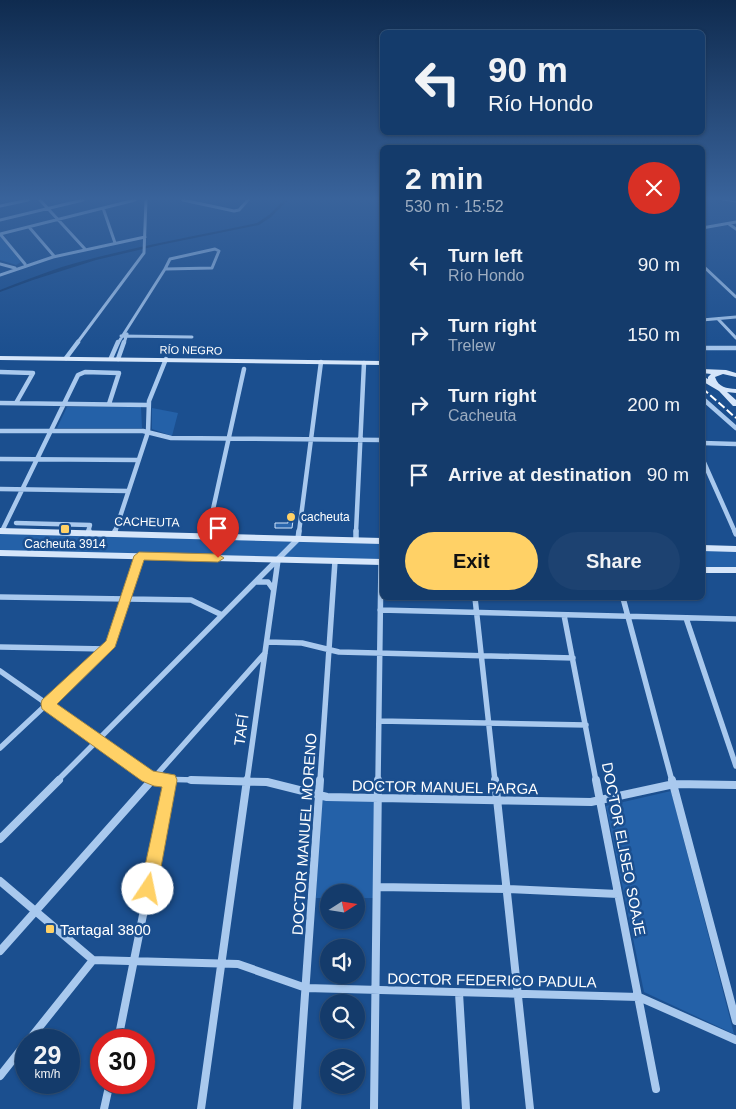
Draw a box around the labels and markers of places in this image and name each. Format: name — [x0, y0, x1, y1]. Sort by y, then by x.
pin — [197, 507, 239, 558]
place label: cacheuta — [301, 510, 350, 524]
marker: cacheuta — [285, 511, 297, 523]
marker: Cacheuta 3914 — [59, 523, 71, 535]
place label: Cacheuta 3914 — [24, 537, 106, 551]
place label: Tartagal 3800 — [60, 921, 151, 938]
marker: Tartagal 3800 — [44, 923, 56, 935]

